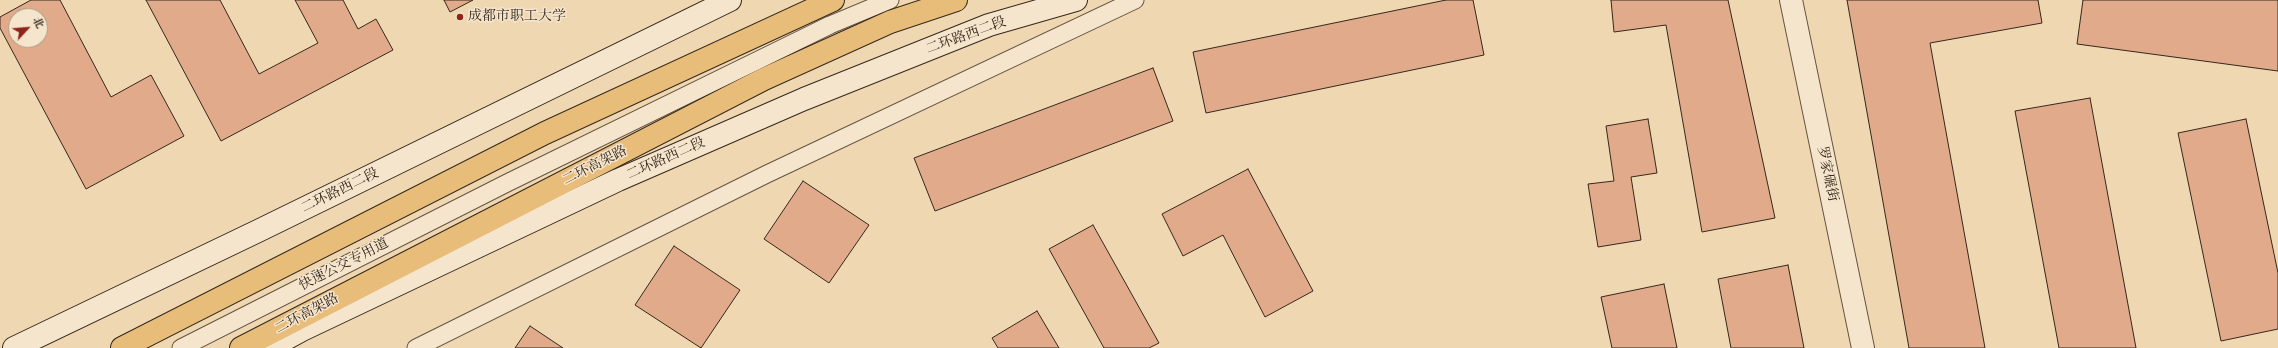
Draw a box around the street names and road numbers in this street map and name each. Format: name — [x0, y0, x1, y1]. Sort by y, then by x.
street label: 二环路西二段 — [924, 14, 1008, 58]
street label: 二环路西二段 — [624, 134, 708, 184]
street label: 二环高架路 — [560, 143, 630, 189]
street label: 罗家碾街 — [1813, 145, 1841, 203]
street label: 二环路西二段 — [299, 165, 381, 217]
street label: 快速公交专用道 — [297, 235, 391, 295]
street label: 二环高架路 — [272, 290, 342, 338]

